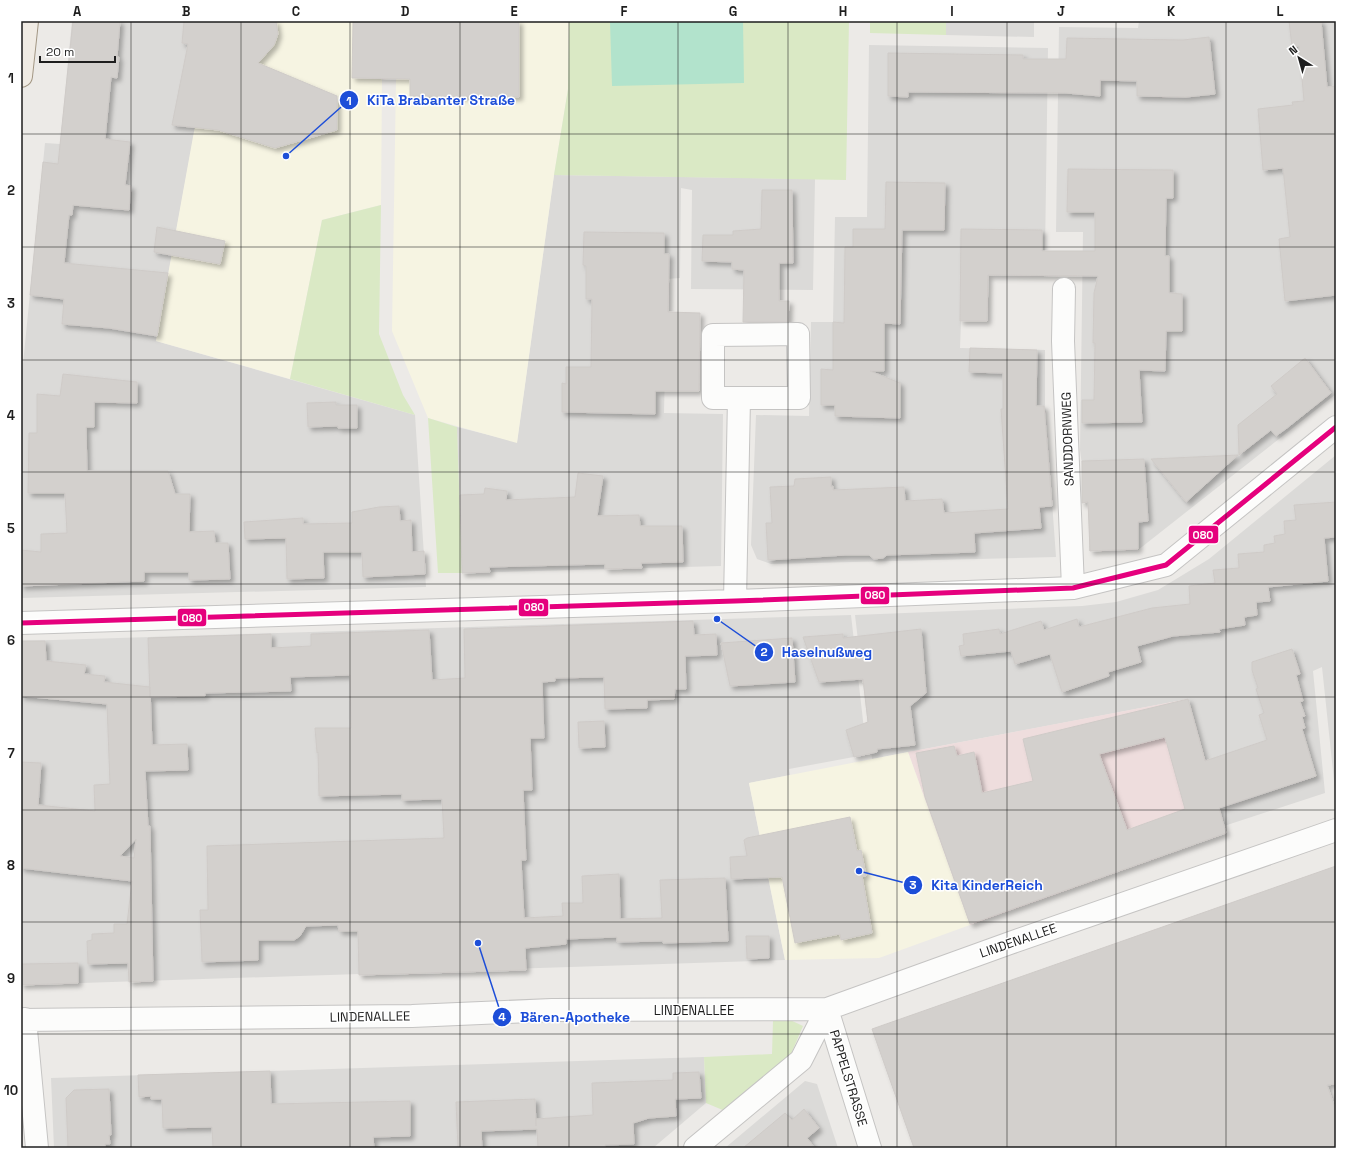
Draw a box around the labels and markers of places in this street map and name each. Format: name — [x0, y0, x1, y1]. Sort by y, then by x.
callout: KiTa Brabanter Straße — [339, 87, 523, 113]
callout: Haselnußweg — [754, 639, 880, 665]
callout: Kita KinderReich — [903, 872, 1051, 898]
callout: Bären-Apotheke — [492, 1004, 638, 1030]

